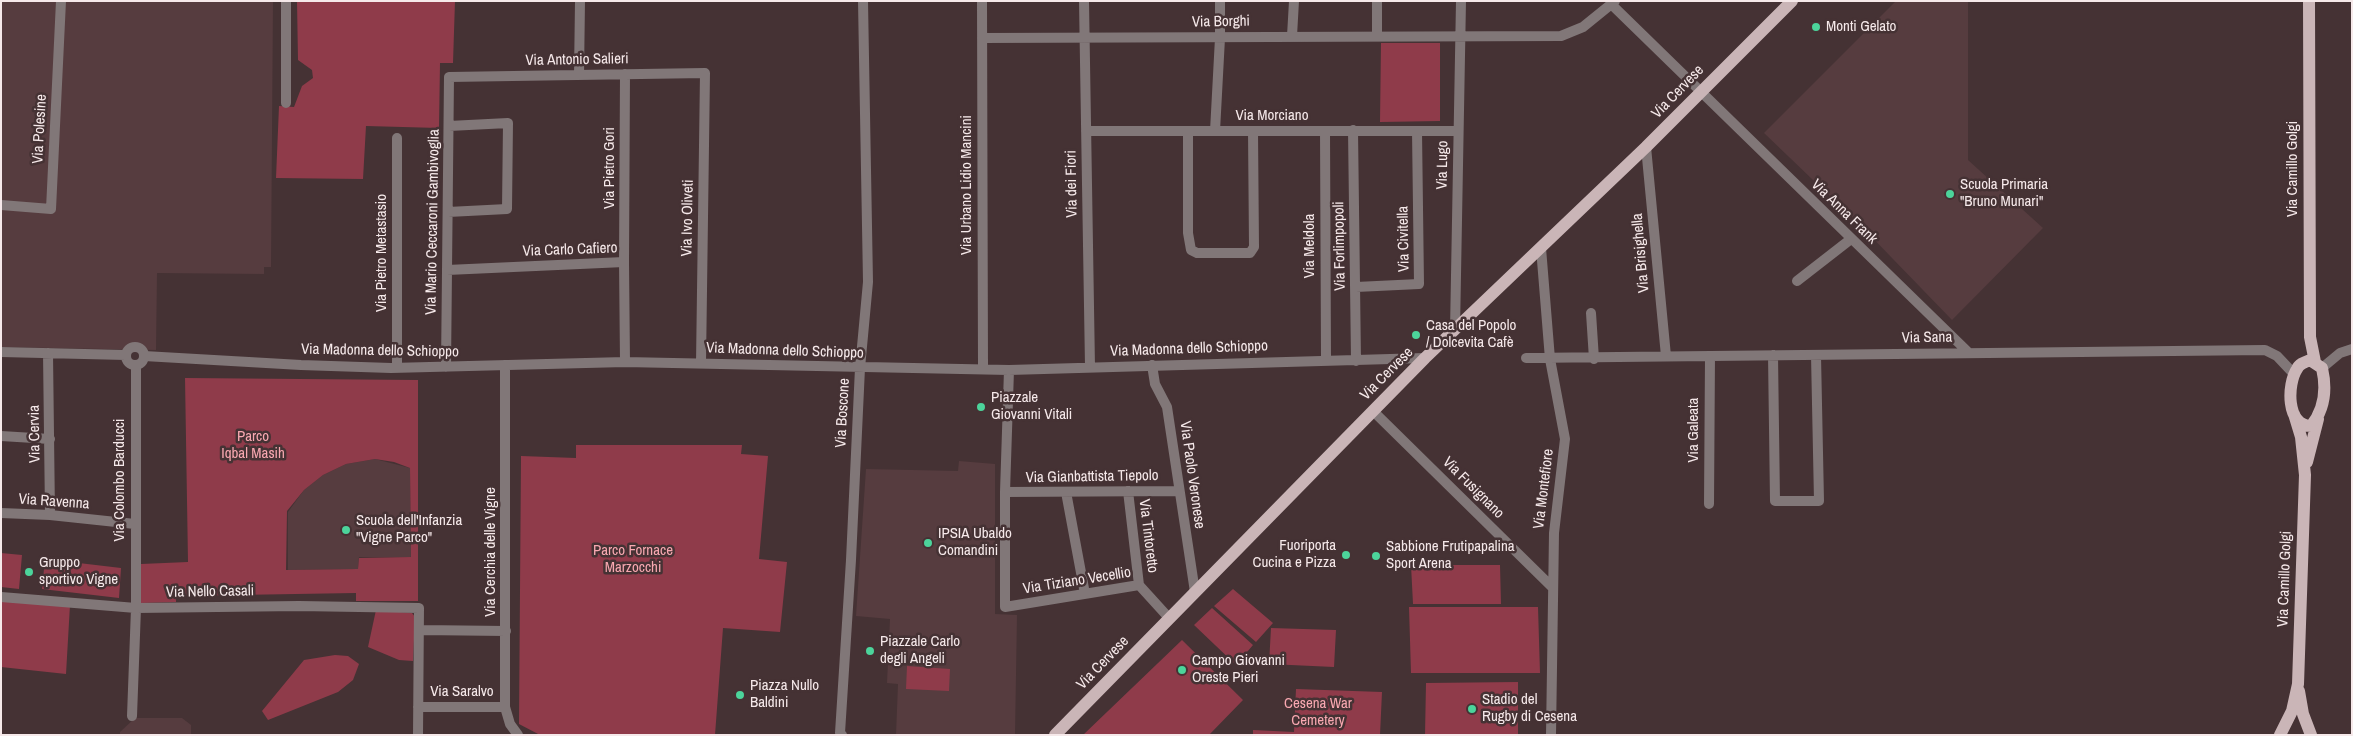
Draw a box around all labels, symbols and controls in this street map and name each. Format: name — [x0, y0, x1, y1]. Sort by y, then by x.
street label: Via Borghi — [1192, 12, 1250, 32]
place label: Monti Gelato — [1826, 18, 1896, 36]
marker: Monti Gelato — [1810, 21, 1822, 33]
street label: Via Antonio Salieri — [525, 50, 629, 70]
street label: Via Cervese — [1648, 61, 1708, 123]
street label: Via Polesine — [29, 94, 51, 164]
street label: Via Morciano — [1236, 107, 1308, 125]
street label: Via Urbano Lidio Mancini — [958, 115, 976, 255]
street label: Via Camillo Golgi — [2284, 121, 2302, 217]
street label: Via Pietro Gori — [601, 127, 619, 209]
street label: Via Mario Ceccaroni Gambivoglia — [422, 129, 444, 315]
street label: Via Lugo — [1434, 140, 1452, 190]
street label: Via dei Fiori — [1062, 150, 1082, 218]
street label: Via Anna Frank — [1807, 176, 1881, 248]
place label: Scuola Primaria "Bruno Munari" — [1960, 176, 2048, 211]
street label: Via Ivo Oliveti — [678, 179, 698, 257]
marker: Scuola Primaria "Bruno Munari" — [1944, 188, 1956, 200]
street label: Via Pietro Metastasio — [373, 194, 391, 312]
street label: Via Forlimpopoli — [1330, 201, 1350, 291]
street label: Via Civitella — [1394, 206, 1414, 272]
street label: Via Brisighella — [1629, 212, 1653, 294]
street label: Via Meldola — [1301, 214, 1319, 278]
street label: Via Carlo Cafiero — [522, 239, 618, 261]
place label: Casa del Popolo / Dolcevita Cafè — [1426, 317, 1516, 352]
marker: Casa del Popolo / Dolcevita Cafè — [1410, 329, 1422, 341]
street label: Via Sana — [1902, 329, 1952, 347]
street label: Via Madonna dello Schioppo — [1110, 337, 1268, 361]
street label: Via Madonna dello Schioppo — [706, 339, 864, 363]
street label: Via Madonna dello Schioppo — [301, 341, 459, 361]
street label: Via Cervese — [1357, 344, 1417, 404]
street label: Via Boscone — [832, 378, 854, 448]
place label: Piazzale Giovanni Vitali — [991, 389, 1072, 424]
street label: Via Galeata — [1685, 398, 1703, 462]
marker: Piazzale Giovanni Vitali — [975, 401, 987, 413]
street label: Via Cervia — [25, 405, 45, 463]
street label: Via Colombo Barducci — [111, 419, 129, 541]
street label: Via Paolo Veronese — [1176, 420, 1208, 530]
park label: Parco Iqbal Masih — [221, 428, 285, 463]
street label: Via Montefiore — [1530, 448, 1558, 530]
street label: Via Fusignano — [1438, 453, 1508, 523]
street label: Via Gianbattista Tiepolo — [1025, 467, 1159, 487]
street label: Via Cerchia delle Vigne — [482, 487, 500, 617]
street label: Via Ravenna — [18, 491, 90, 513]
street label: Via Tintoretto — [1135, 498, 1161, 574]
place label: Scuola dell'Infanzia "Vigne Parco" — [356, 512, 462, 547]
marker: Scuola dell'Infanzia "Vigne Parco" — [340, 524, 352, 536]
place label: IPSIA Ubaldo Comandini — [938, 525, 1012, 560]
street label: Via Camillo Golgi — [2274, 531, 2296, 627]
marker: IPSIA Ubaldo Comandini — [922, 537, 934, 549]
place label: Fuoriporta Cucina e Pizza — [1253, 537, 1336, 572]
place label: Sabbione Frutipapalina Sport Arena — [1386, 538, 1515, 573]
park label: Parco Fornace Marzocchi — [593, 542, 673, 577]
marker: Fuoriporta Cucina e Pizza — [1340, 549, 1352, 561]
marker: Sabbione Frutipapalina Sport Arena — [1370, 550, 1382, 562]
place label: Gruppo sportivo Vigne — [39, 554, 118, 589]
street label: Via Tiziano Vecellio — [1022, 564, 1132, 598]
marker: Gruppo sportivo Vigne — [23, 566, 35, 578]
street label: Via Nello Casali — [166, 582, 254, 602]
street label: Via Cervese — [1073, 632, 1133, 694]
place label: Piazzale Carlo degli Angeli — [880, 633, 960, 668]
marker: Piazzale Carlo degli Angeli — [864, 645, 876, 657]
place label: Campo Giovanni Oreste Pieri — [1192, 652, 1285, 687]
marker: Campo Giovanni Oreste Pieri — [1176, 664, 1188, 676]
place label: Piazza Nullo Baldini — [750, 677, 819, 712]
street label: Via Saralvo — [430, 683, 494, 701]
marker: Piazza Nullo Baldini — [734, 689, 746, 701]
place label: Stadio del Rugby di Cesena — [1482, 691, 1577, 726]
park label: Cesena War Cemetery — [1284, 695, 1352, 730]
marker: Stadio del Rugby di Cesena — [1466, 703, 1478, 715]

